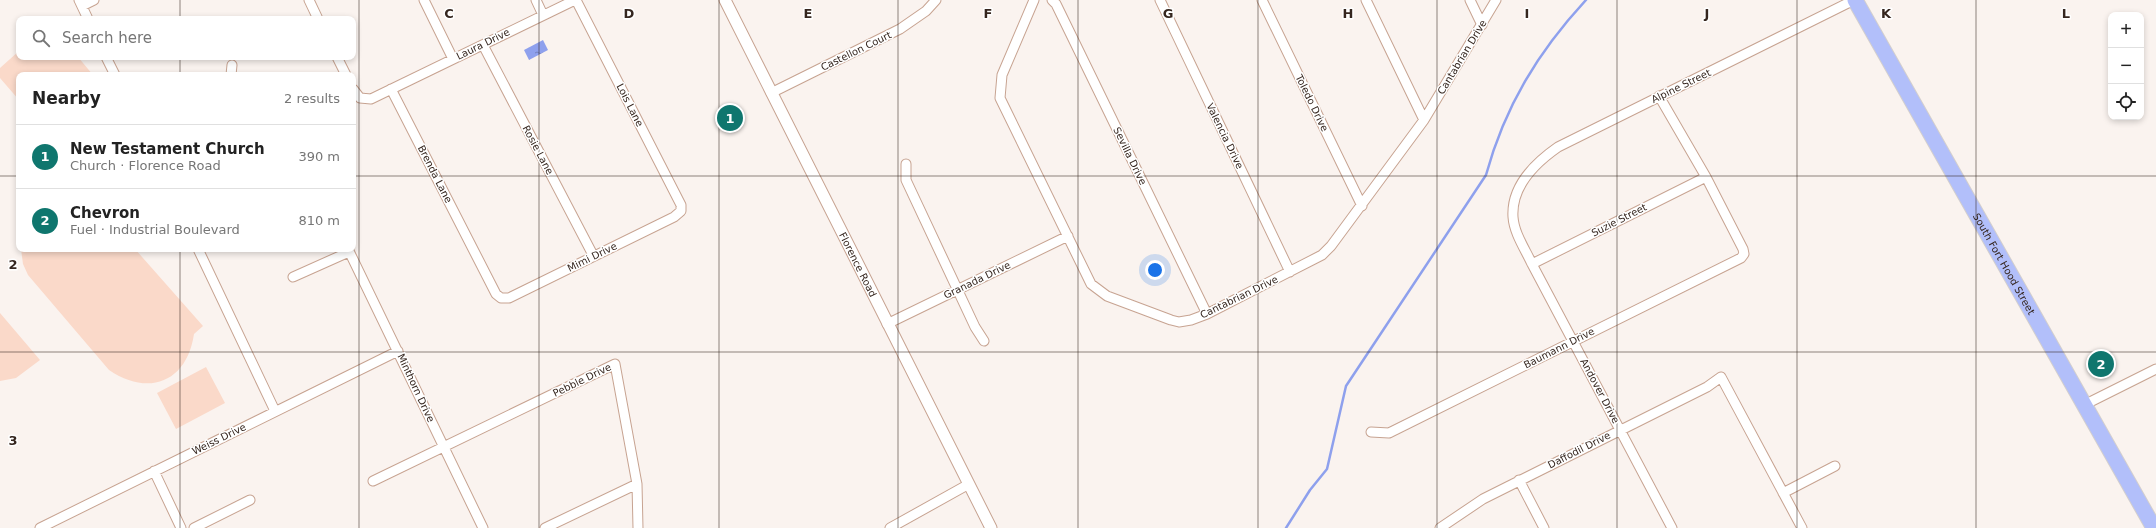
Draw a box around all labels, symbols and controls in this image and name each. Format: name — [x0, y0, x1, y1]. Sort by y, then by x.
text: C — [444, 6, 454, 21]
text: D — [624, 6, 635, 21]
text: E — [804, 6, 812, 21]
text: F — [984, 6, 992, 21]
text: G — [1163, 6, 1173, 21]
text: H — [1343, 6, 1353, 21]
text: I — [1525, 6, 1529, 21]
text: J — [1704, 6, 1709, 21]
text: K — [1881, 6, 1892, 21]
text: L — [2062, 6, 2070, 21]
map controls — [2108, 12, 2144, 120]
button: + — [2108, 12, 2144, 48]
search box — [16, 16, 356, 60]
street label: Cantabrian Drive — [1435, 18, 1489, 96]
street label: Laura Drive — [454, 26, 512, 62]
icon: search — [30, 27, 52, 49]
text: Search here — [62, 29, 152, 47]
street label: Castellon Court — [819, 29, 893, 73]
button: − — [2108, 48, 2144, 84]
street label: Alpine Street — [1649, 67, 1713, 105]
street label: Toledo Drive — [1293, 72, 1330, 133]
street label: Lois Lane — [614, 82, 646, 128]
button: locate — [2108, 84, 2144, 120]
text: Nearby — [32, 88, 101, 108]
text: 2 results — [284, 91, 340, 106]
street label: Valencia Drive — [1204, 101, 1246, 171]
pin: 1 — [717, 103, 743, 133]
street label: Rosie Lane — [520, 124, 556, 176]
street label: Sevilla Drive — [1111, 125, 1149, 187]
text: New Testament Church — [70, 140, 265, 158]
street label: Brenda Lane — [416, 143, 454, 205]
text: 1 — [40, 149, 50, 164]
text: 390 m — [298, 149, 340, 164]
text: Church · Florence Road — [70, 158, 221, 173]
street label: Suzie Street — [1590, 201, 1648, 239]
text: Chevron — [70, 204, 140, 222]
street label: South Fort Hood Street — [1971, 211, 2037, 316]
text: 2 — [40, 213, 50, 228]
text: 810 m — [298, 213, 340, 228]
text: Fuel · Industrial Boulevard — [70, 222, 240, 237]
street label: Florence Road — [837, 230, 879, 299]
street label: Mimi Drive — [565, 240, 619, 274]
text: 2 — [8, 257, 18, 272]
street label: Granada Drive — [942, 259, 1012, 301]
your location — [1145, 260, 1165, 280]
street label: Cantabrian Drive — [1198, 273, 1280, 321]
street label: Baumann Drive — [1522, 325, 1596, 371]
pin: 2 — [2088, 349, 2114, 379]
street label: Minthorn Drive — [395, 352, 437, 424]
street label: Andover Drive — [1578, 357, 1622, 425]
street label: Pebble Drive — [551, 361, 613, 399]
street label: Weiss Drive — [190, 421, 248, 457]
street label: Daffodil Drive — [1546, 430, 1612, 470]
text: 3 — [8, 433, 18, 448]

